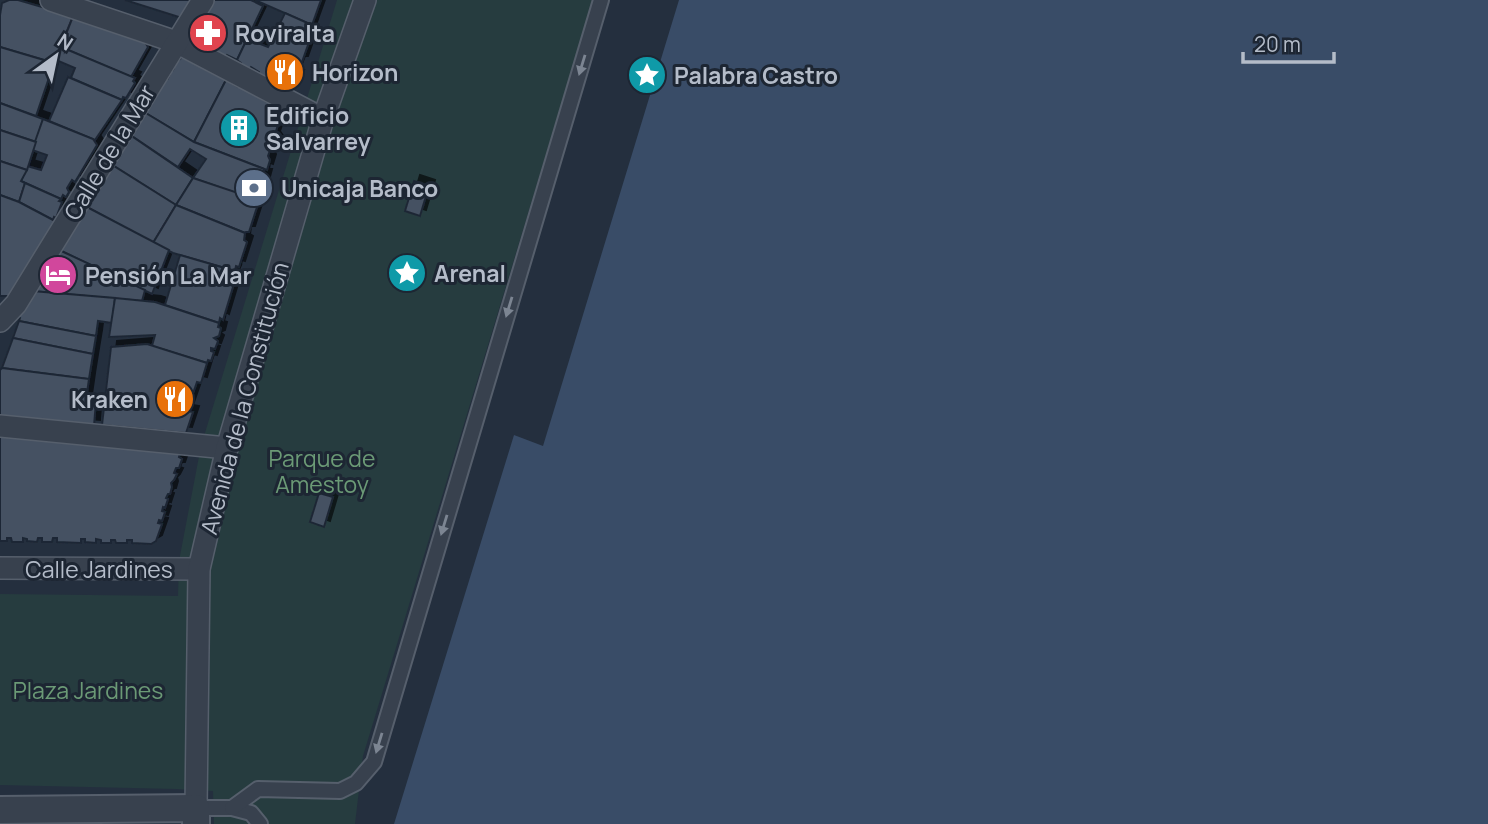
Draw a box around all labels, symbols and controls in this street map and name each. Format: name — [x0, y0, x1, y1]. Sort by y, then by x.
pharmacy icon: Roviralta — [187, 12, 229, 54]
place label: Roviralta — [235, 17, 335, 49]
north arrow — [21, 21, 91, 91]
scale bar — [1243, 21, 1334, 65]
text: N — [52, 27, 78, 56]
text: 20 m — [1254, 30, 1301, 58]
restaurant icon: Horizon — [264, 51, 306, 93]
place icon: Palabra Castro — [626, 54, 668, 96]
one-way arrow — [576, 55, 586, 76]
place label: Horizon — [312, 56, 398, 88]
place label: Palabra Castro — [674, 59, 838, 91]
street label: Calle de la Mar — [56, 78, 162, 226]
place label: Edificio Salvarrey — [266, 99, 371, 157]
building icon: Edificio Salvarrey — [218, 107, 260, 149]
bank icon: Unicaja Banco — [233, 167, 275, 209]
place label: Unicaja Banco — [281, 172, 438, 204]
place icon: Arenal — [386, 252, 428, 294]
hotel icon: Pensión La Mar — [37, 254, 79, 296]
place label: Arenal — [434, 257, 506, 289]
street label: Avenida de la Constitución — [192, 258, 296, 538]
place label: Pensión La Mar — [85, 259, 252, 291]
one-way arrow — [504, 297, 514, 318]
restaurant icon: Kraken — [154, 378, 196, 420]
place label: Kraken — [71, 383, 148, 415]
park label: Parque de Amestoy — [269, 442, 375, 500]
one-way arrow — [439, 515, 449, 536]
street label: Calle Jardines — [25, 553, 173, 585]
park label: Plaza Jardines — [13, 674, 163, 706]
one-way arrow — [374, 733, 384, 754]

